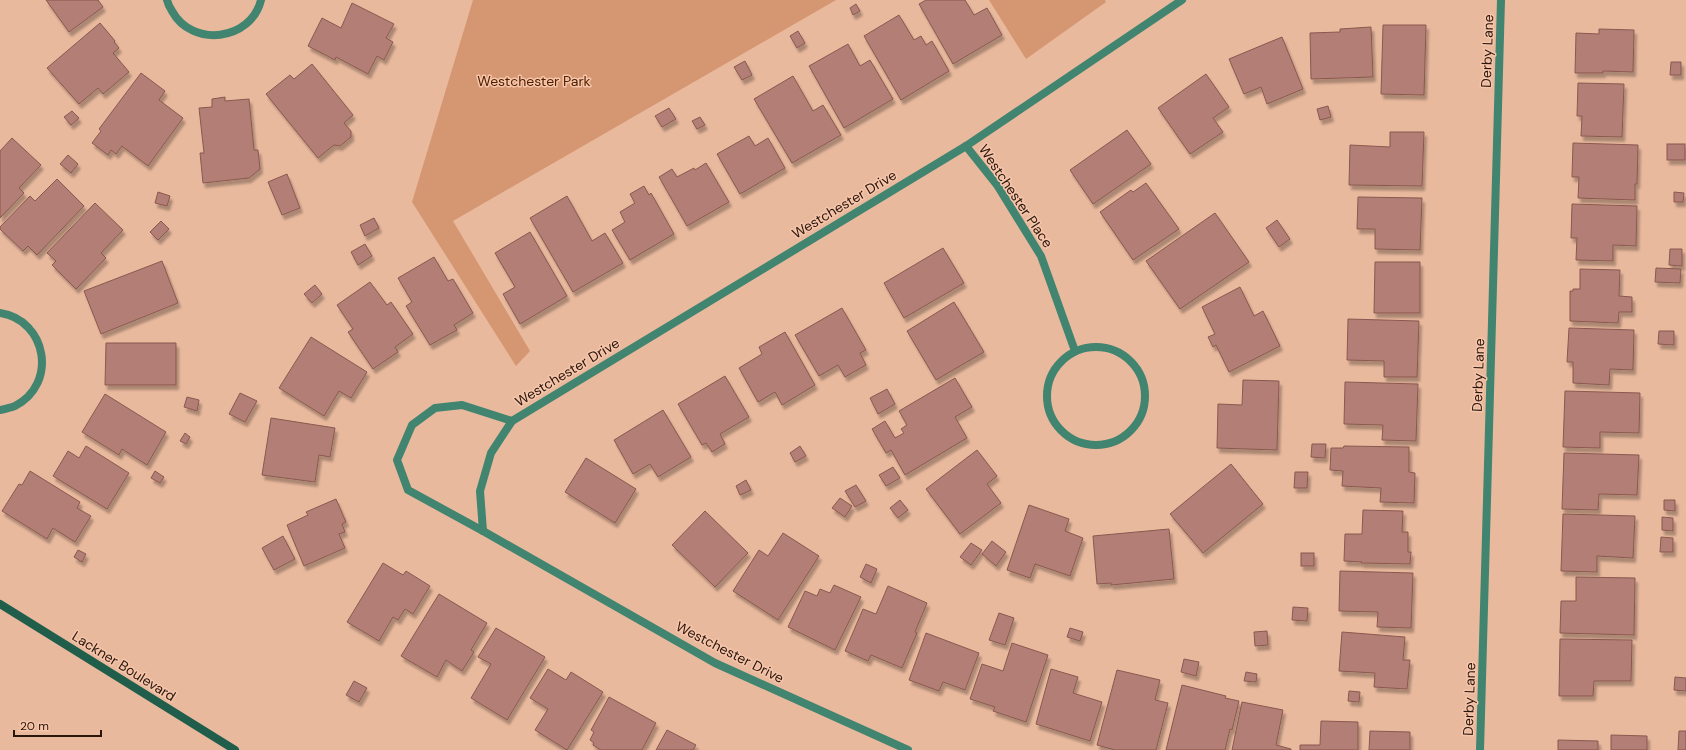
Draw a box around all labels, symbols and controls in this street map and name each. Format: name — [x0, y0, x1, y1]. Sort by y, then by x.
street label: Derby Lane — [1477, 14, 1497, 88]
park label: Westchester Park — [477, 72, 591, 90]
street label: Westchester Place — [975, 141, 1057, 251]
street label: Westchester Drive — [788, 166, 900, 242]
street label: Westchester Drive — [511, 334, 623, 410]
street label: Derby Lane — [1468, 338, 1488, 412]
street label: Westchester Drive — [673, 617, 787, 687]
street label: Lackner Boulevard — [69, 627, 179, 705]
street label: Derby Lane — [1459, 662, 1479, 736]
scale bar — [14, 712, 101, 738]
text: 20 m — [20, 718, 49, 734]

